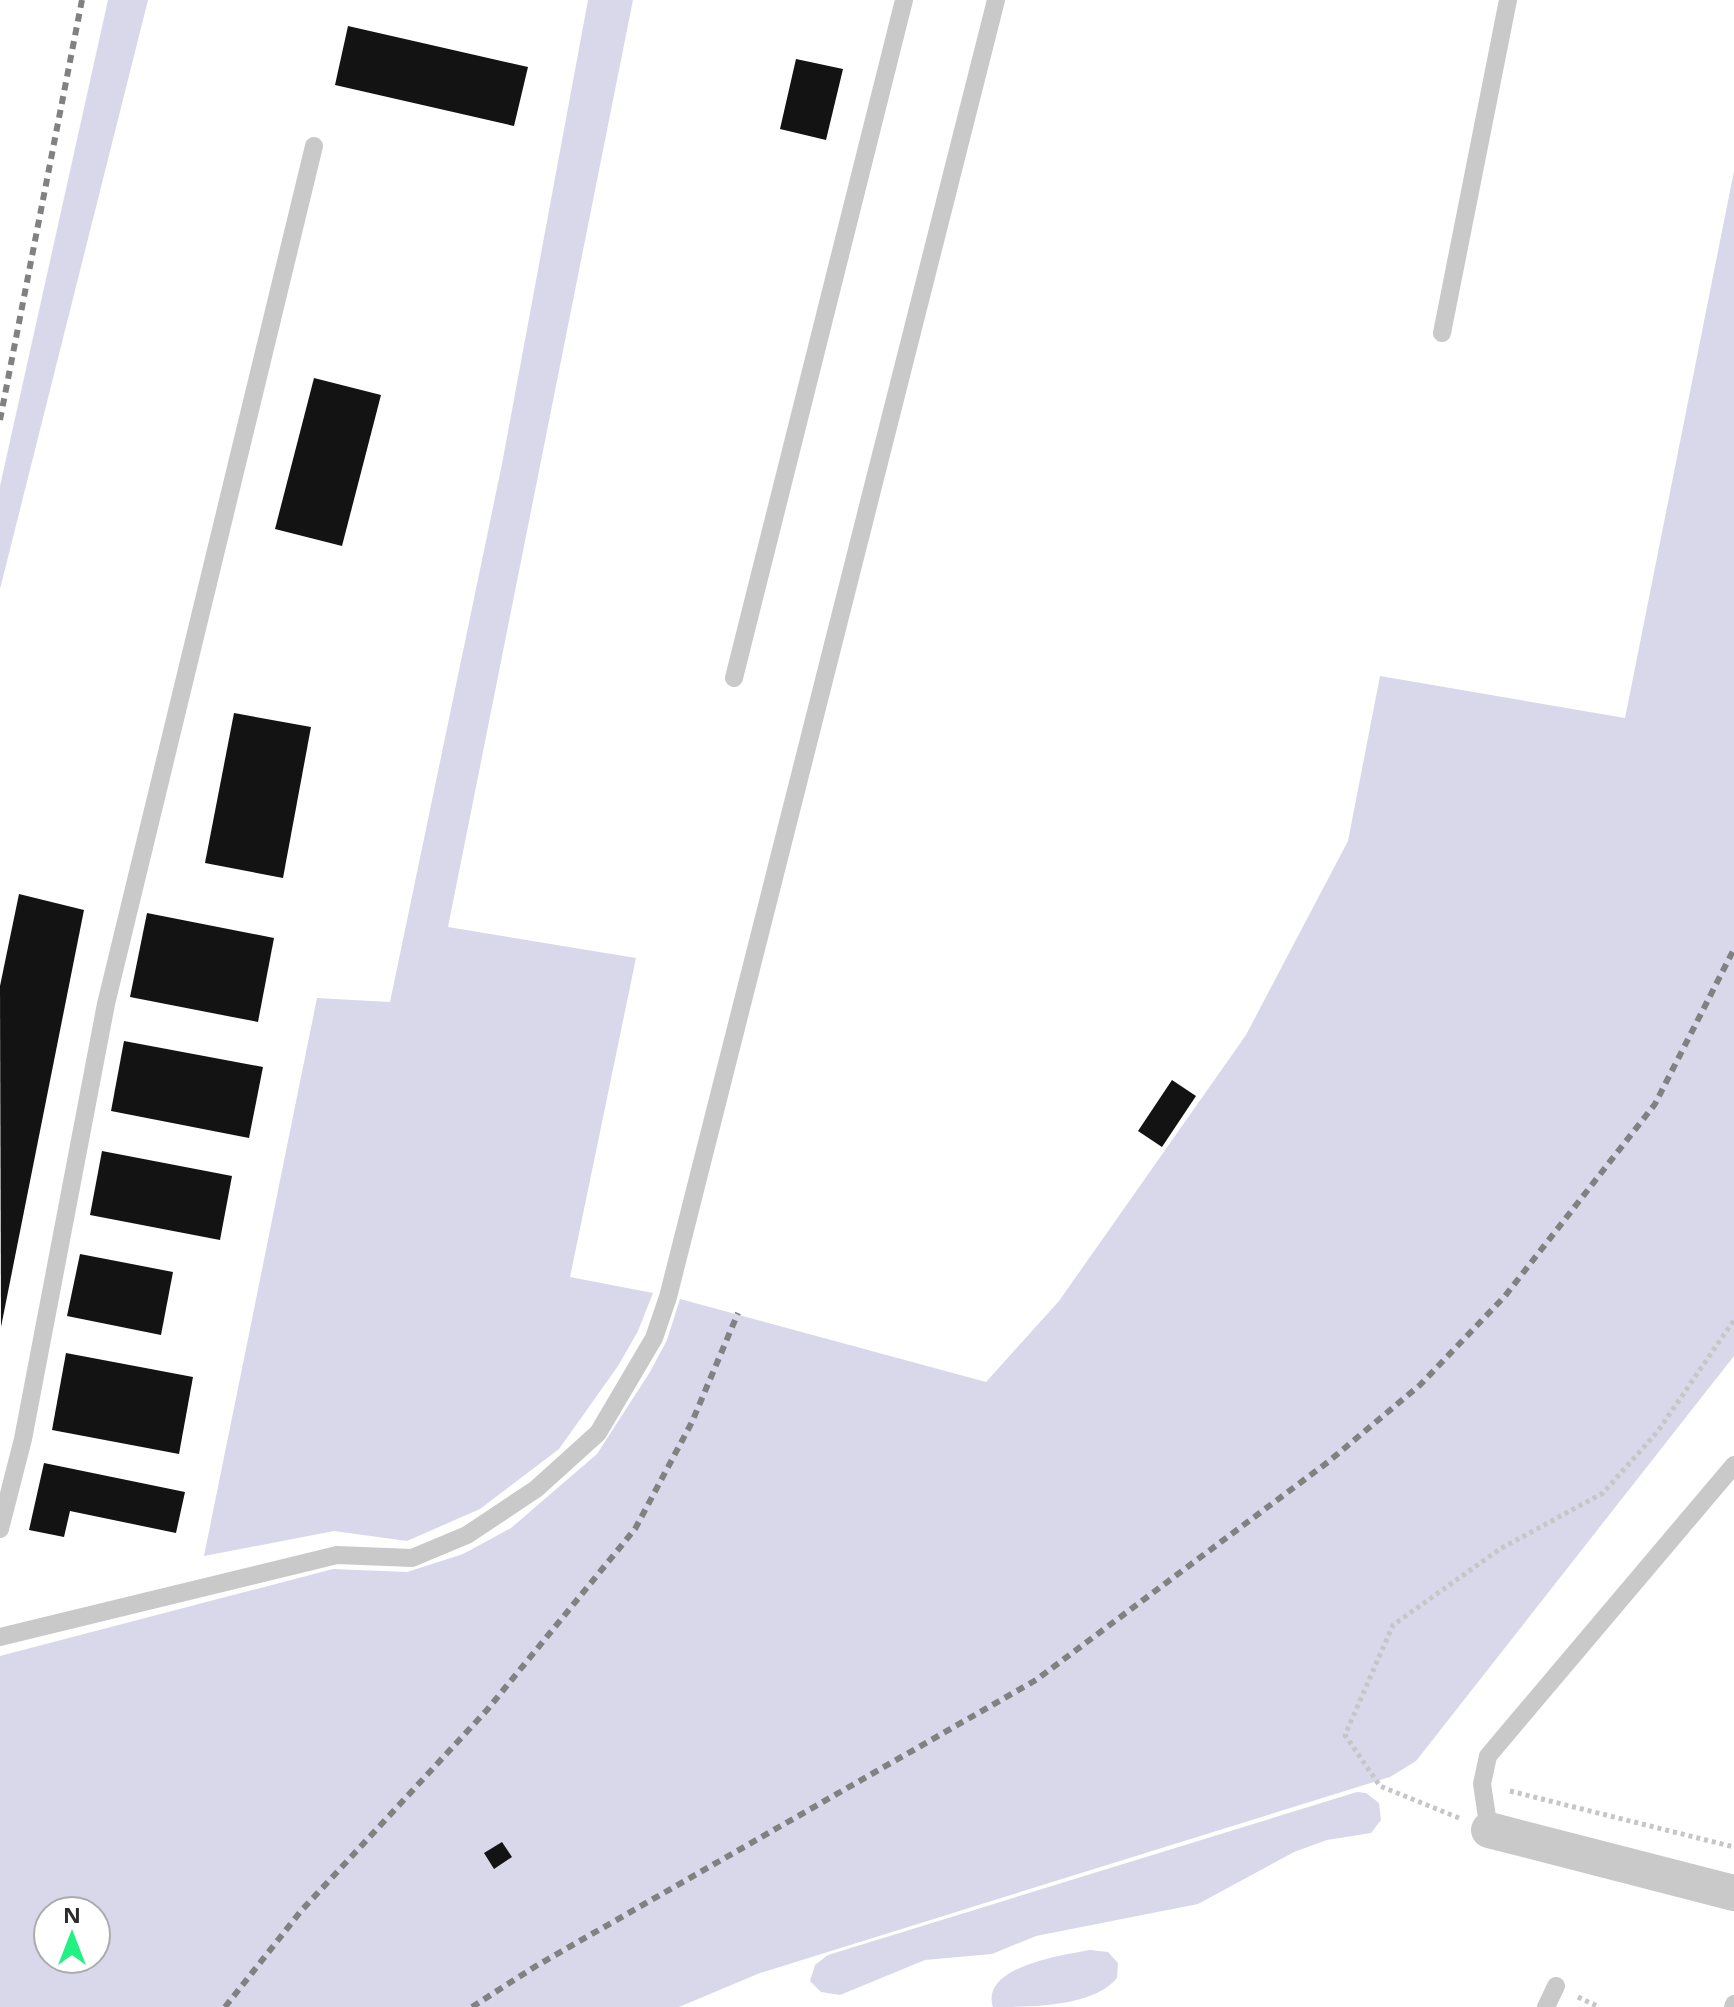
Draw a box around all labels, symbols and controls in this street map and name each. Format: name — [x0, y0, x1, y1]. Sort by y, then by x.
north arrow — [32, 1895, 112, 1975]
text: N — [63, 1899, 81, 1929]

